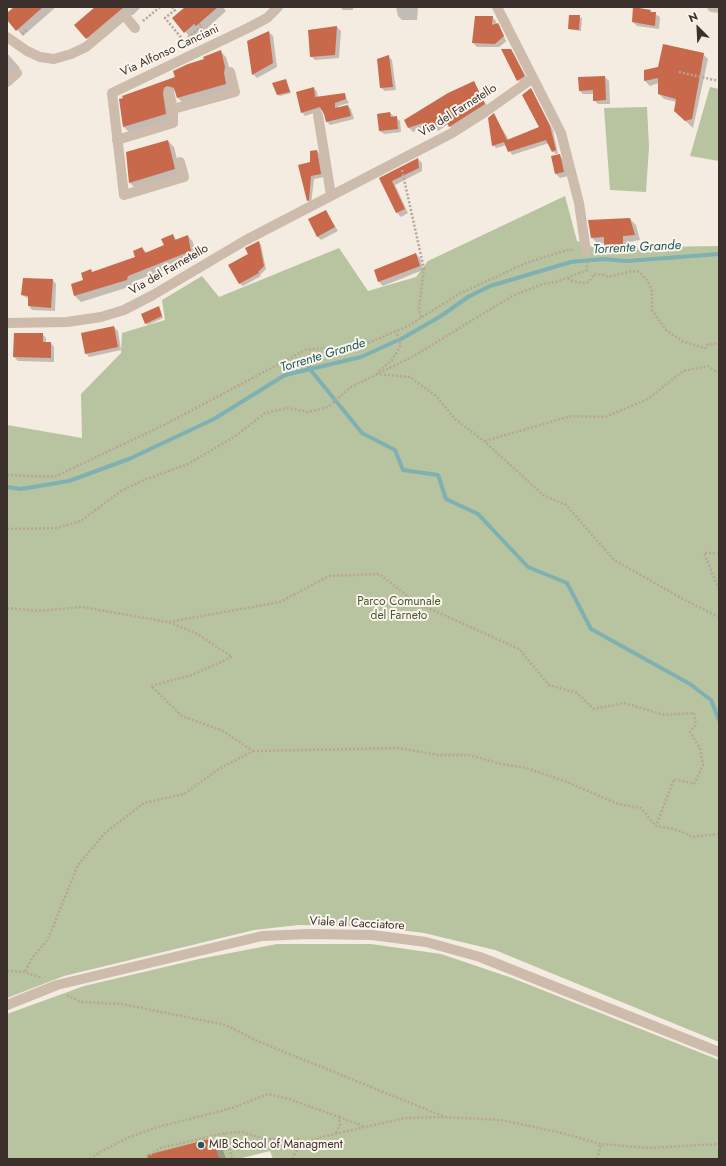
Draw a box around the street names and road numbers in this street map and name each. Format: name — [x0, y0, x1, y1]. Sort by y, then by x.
street label: Via Alfonso Canciani — [119, 22, 221, 80]
street label: Via del Farnetello — [416, 81, 500, 141]
street label: Via del Farnetello — [127, 242, 211, 298]
street label: Viale al Cacciatore — [309, 914, 405, 934]

